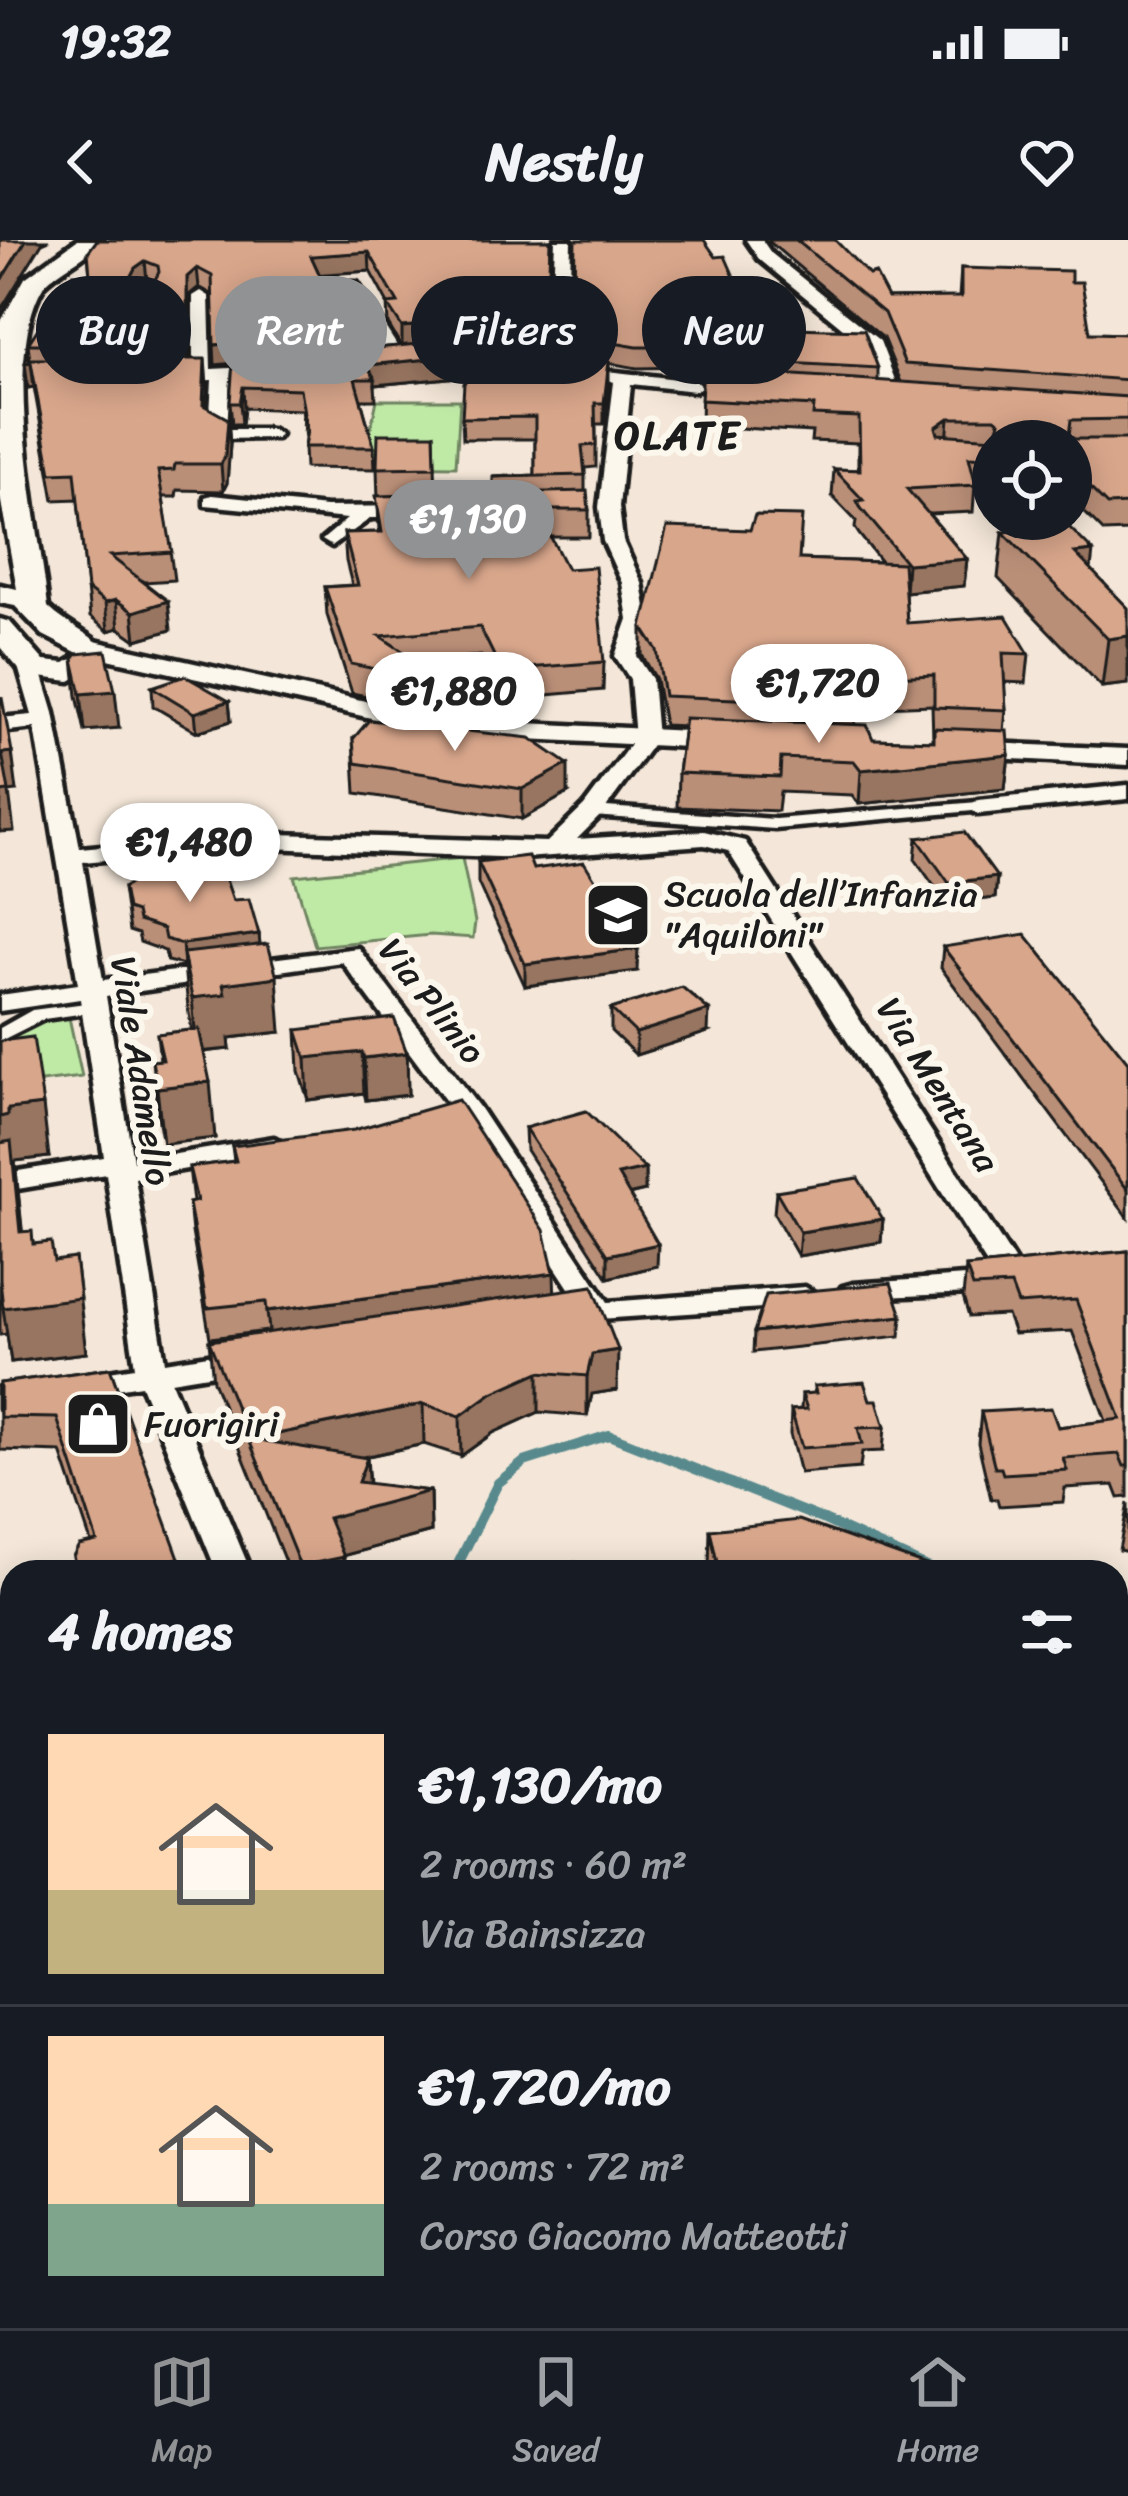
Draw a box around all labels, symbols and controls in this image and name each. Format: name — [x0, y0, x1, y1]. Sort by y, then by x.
text: 19:32 — [60, 2, 171, 82]
text: Nestly — [485, 114, 643, 210]
icon: back — [48, 129, 114, 195]
icon: heart — [1014, 129, 1080, 195]
chip: Buy — [36, 276, 191, 384]
chip: Rent — [215, 276, 387, 384]
chip: Filters — [411, 276, 618, 384]
chip: New — [642, 276, 806, 384]
district label: OLATE — [614, 401, 742, 470]
map controls — [972, 420, 1092, 540]
button: locate — [972, 420, 1092, 540]
pin: €1,130 — [371, 480, 567, 582]
text: €1,130 — [411, 484, 527, 553]
pin: €1,720 — [721, 644, 917, 746]
text: €1,720 — [758, 648, 880, 717]
pin: €1,880 — [357, 652, 553, 754]
text: €1,880 — [393, 656, 517, 725]
pin: €1,480 — [92, 803, 288, 905]
text: €1,480 — [127, 807, 253, 876]
place label: Scuola dell’Infanzia "Aquiloni" — [664, 862, 977, 967]
school or university icon: Scuola dell’Infanzia "Aquiloni" — [583, 880, 653, 950]
street label: Via Plinio — [361, 923, 503, 1079]
street label: Viale Adamello — [91, 952, 191, 1190]
street label: Via Mentana — [858, 984, 1018, 1187]
shop icon: Fuorigiri — [63, 1389, 133, 1459]
place label: Fuorigiri — [144, 1392, 280, 1456]
text: 4 homes — [48, 1587, 232, 1677]
icon: filters — [1014, 1599, 1080, 1665]
text: €1,130/mo — [420, 1740, 662, 1830]
icon: home — [144, 1782, 288, 1926]
text: 2 rooms · 60 m² — [420, 1830, 687, 1899]
text: Via Bainsizza — [420, 1899, 645, 1968]
text: €1,720/mo — [420, 2042, 671, 2132]
icon: home — [144, 2084, 288, 2228]
text: 2 rooms · 72 m² — [420, 2132, 685, 2201]
text: Corso Giacomo Matteotti — [420, 2201, 847, 2270]
tab: Map — [149, 2349, 215, 2479]
tab: Saved — [512, 2349, 599, 2479]
tab: Home — [897, 2349, 979, 2479]

